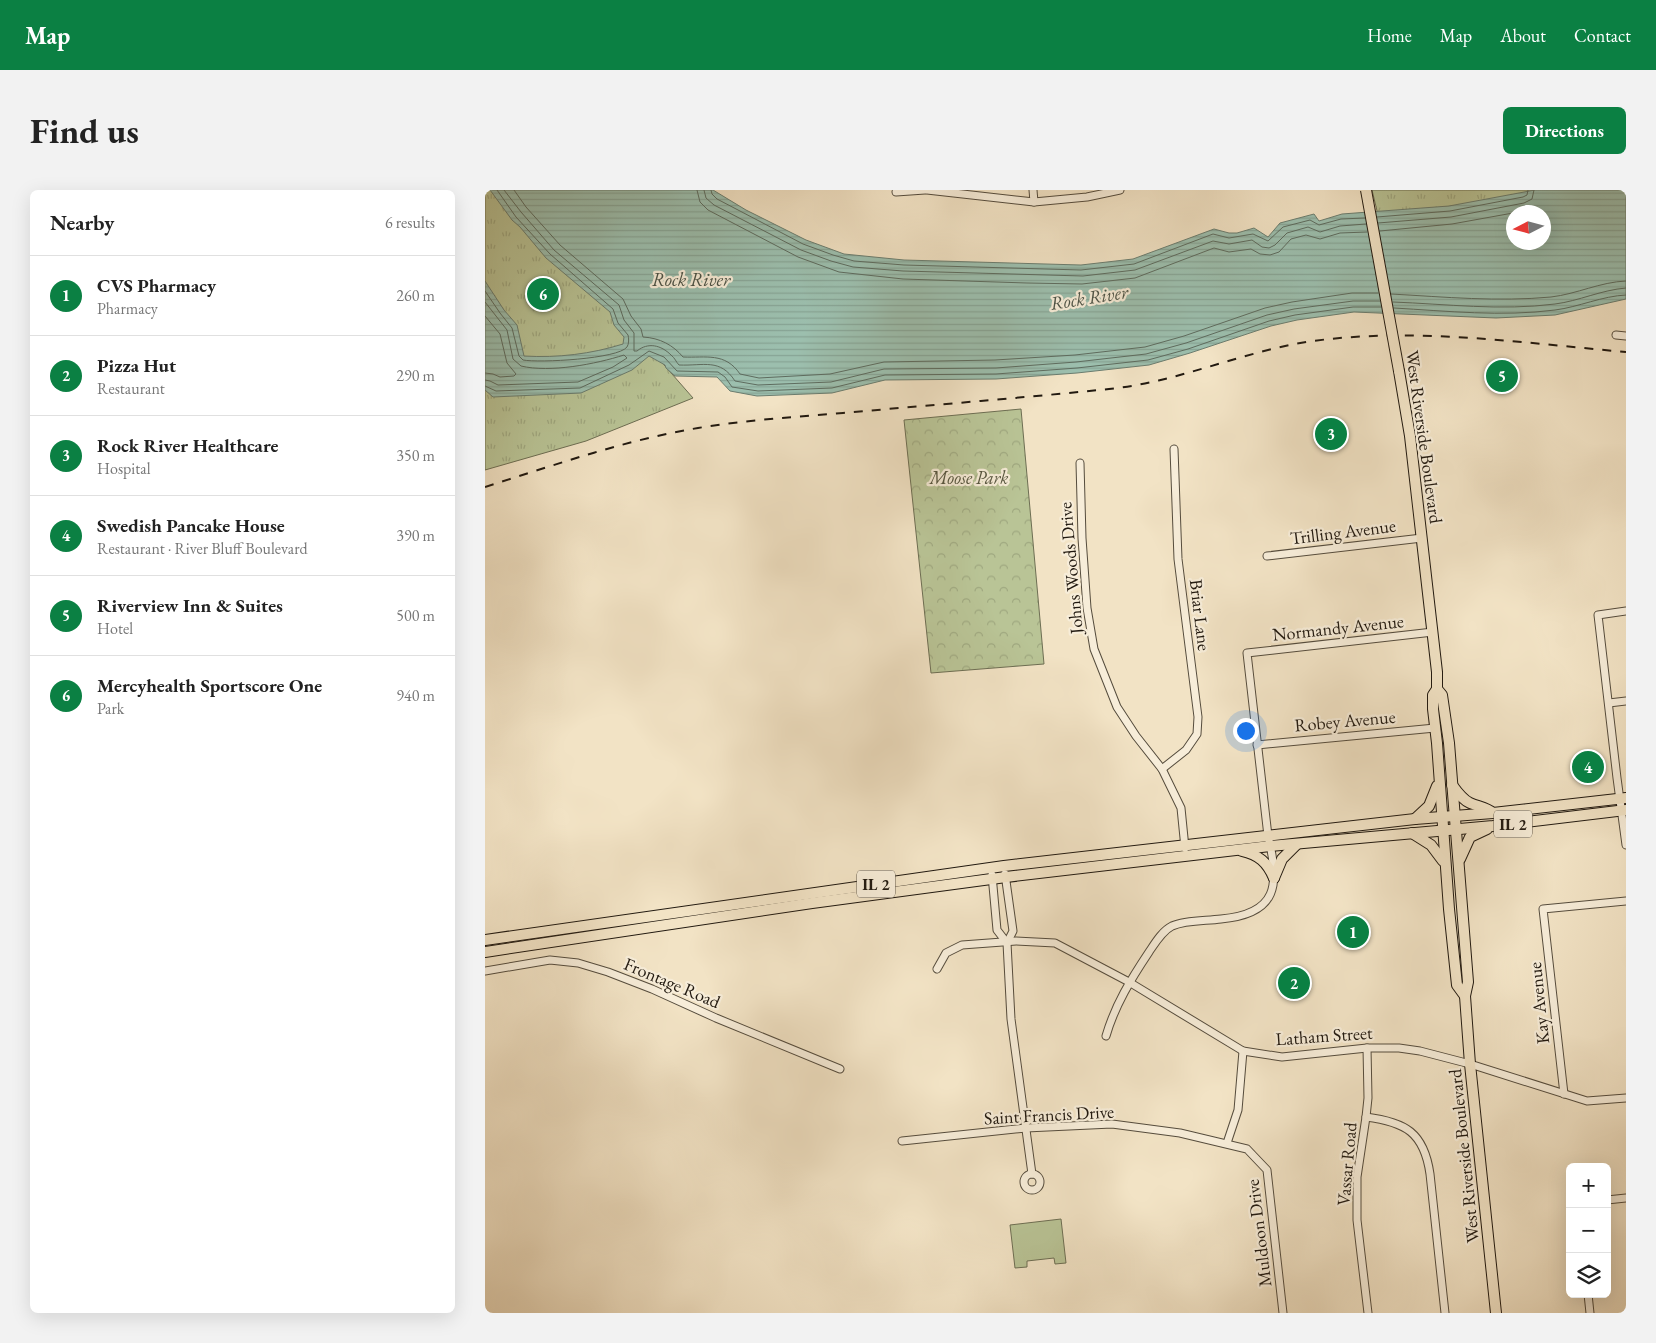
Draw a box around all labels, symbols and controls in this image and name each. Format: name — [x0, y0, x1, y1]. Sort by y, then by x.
text: Map — [25, 20, 70, 51]
text: Home — [1367, 24, 1412, 47]
text: Map — [1440, 24, 1472, 47]
text: About — [1500, 24, 1546, 47]
text: Contact — [1574, 24, 1631, 47]
button: Directions — [1503, 107, 1626, 154]
text: Find us — [30, 108, 139, 153]
north arrow — [1506, 205, 1551, 250]
text: Nearby — [50, 209, 114, 236]
text: 6 results — [385, 212, 435, 233]
water label: Rock River — [652, 267, 731, 292]
text: CVS Pharmacy — [97, 273, 216, 298]
pin: 6 — [527, 275, 559, 313]
water label: Rock River — [1048, 279, 1131, 316]
text: 1 — [62, 285, 70, 306]
text: 260 m — [396, 285, 435, 306]
text: Pharmacy — [97, 298, 158, 319]
street label: West Riverside Boulevard — [1401, 349, 1448, 526]
text: Pizza Hut — [97, 353, 176, 378]
pin: 5 — [1486, 357, 1518, 395]
text: 2 — [62, 365, 70, 386]
text: 290 m — [396, 365, 435, 386]
text: Restaurant — [97, 378, 165, 399]
pin: 3 — [1315, 415, 1347, 453]
text: Rock River Healthcare — [97, 433, 278, 458]
text: 3 — [62, 445, 70, 466]
text: 350 m — [396, 445, 435, 466]
text: Hospital — [97, 458, 151, 479]
park label: Moose Park — [928, 466, 1009, 489]
street label: Johns Woods Drive — [1053, 501, 1088, 637]
text: Swedish Pancake House — [97, 513, 285, 538]
street label: Trilling Avenue — [1289, 514, 1397, 549]
text: 4 — [62, 525, 70, 546]
text: 390 m — [396, 525, 435, 546]
text: Restaurant · River Bluff Boulevard — [97, 538, 308, 559]
street label: Briar Lane — [1185, 578, 1216, 652]
text: Riverview Inn & Suites — [97, 593, 283, 618]
text: 5 — [62, 605, 70, 626]
text: 500 m — [396, 605, 435, 626]
street label: Normandy Avenue — [1271, 609, 1405, 646]
text: Hotel — [97, 618, 133, 639]
text: Mercyhealth Sportscore One — [97, 673, 322, 698]
text: 6 — [62, 685, 70, 706]
text: 940 m — [396, 685, 435, 706]
text: Park — [97, 698, 124, 719]
street label: Robey Avenue — [1294, 705, 1396, 736]
your location — [1233, 718, 1259, 744]
pin: 4 — [1572, 748, 1604, 786]
road number: IL 2 — [1494, 810, 1532, 838]
road number: IL 2 — [857, 871, 895, 898]
pin: 1 — [1337, 913, 1369, 951]
street label: Frontage Road — [620, 952, 725, 1014]
street label: Kay Avenue — [1523, 961, 1554, 1045]
pin: 2 — [1278, 964, 1310, 1002]
street label: Latham Street — [1275, 1021, 1373, 1050]
street label: West Riverside Boulevard — [1443, 1067, 1484, 1244]
street label: Saint Francis Drive — [983, 1100, 1115, 1129]
street label: Vassar Road — [1331, 1120, 1362, 1207]
map controls — [1566, 1163, 1611, 1298]
button: + — [1566, 1163, 1611, 1208]
street label: Muldoon Drive — [1240, 1178, 1277, 1288]
button: − — [1566, 1208, 1611, 1253]
button: layers — [1566, 1253, 1611, 1298]

